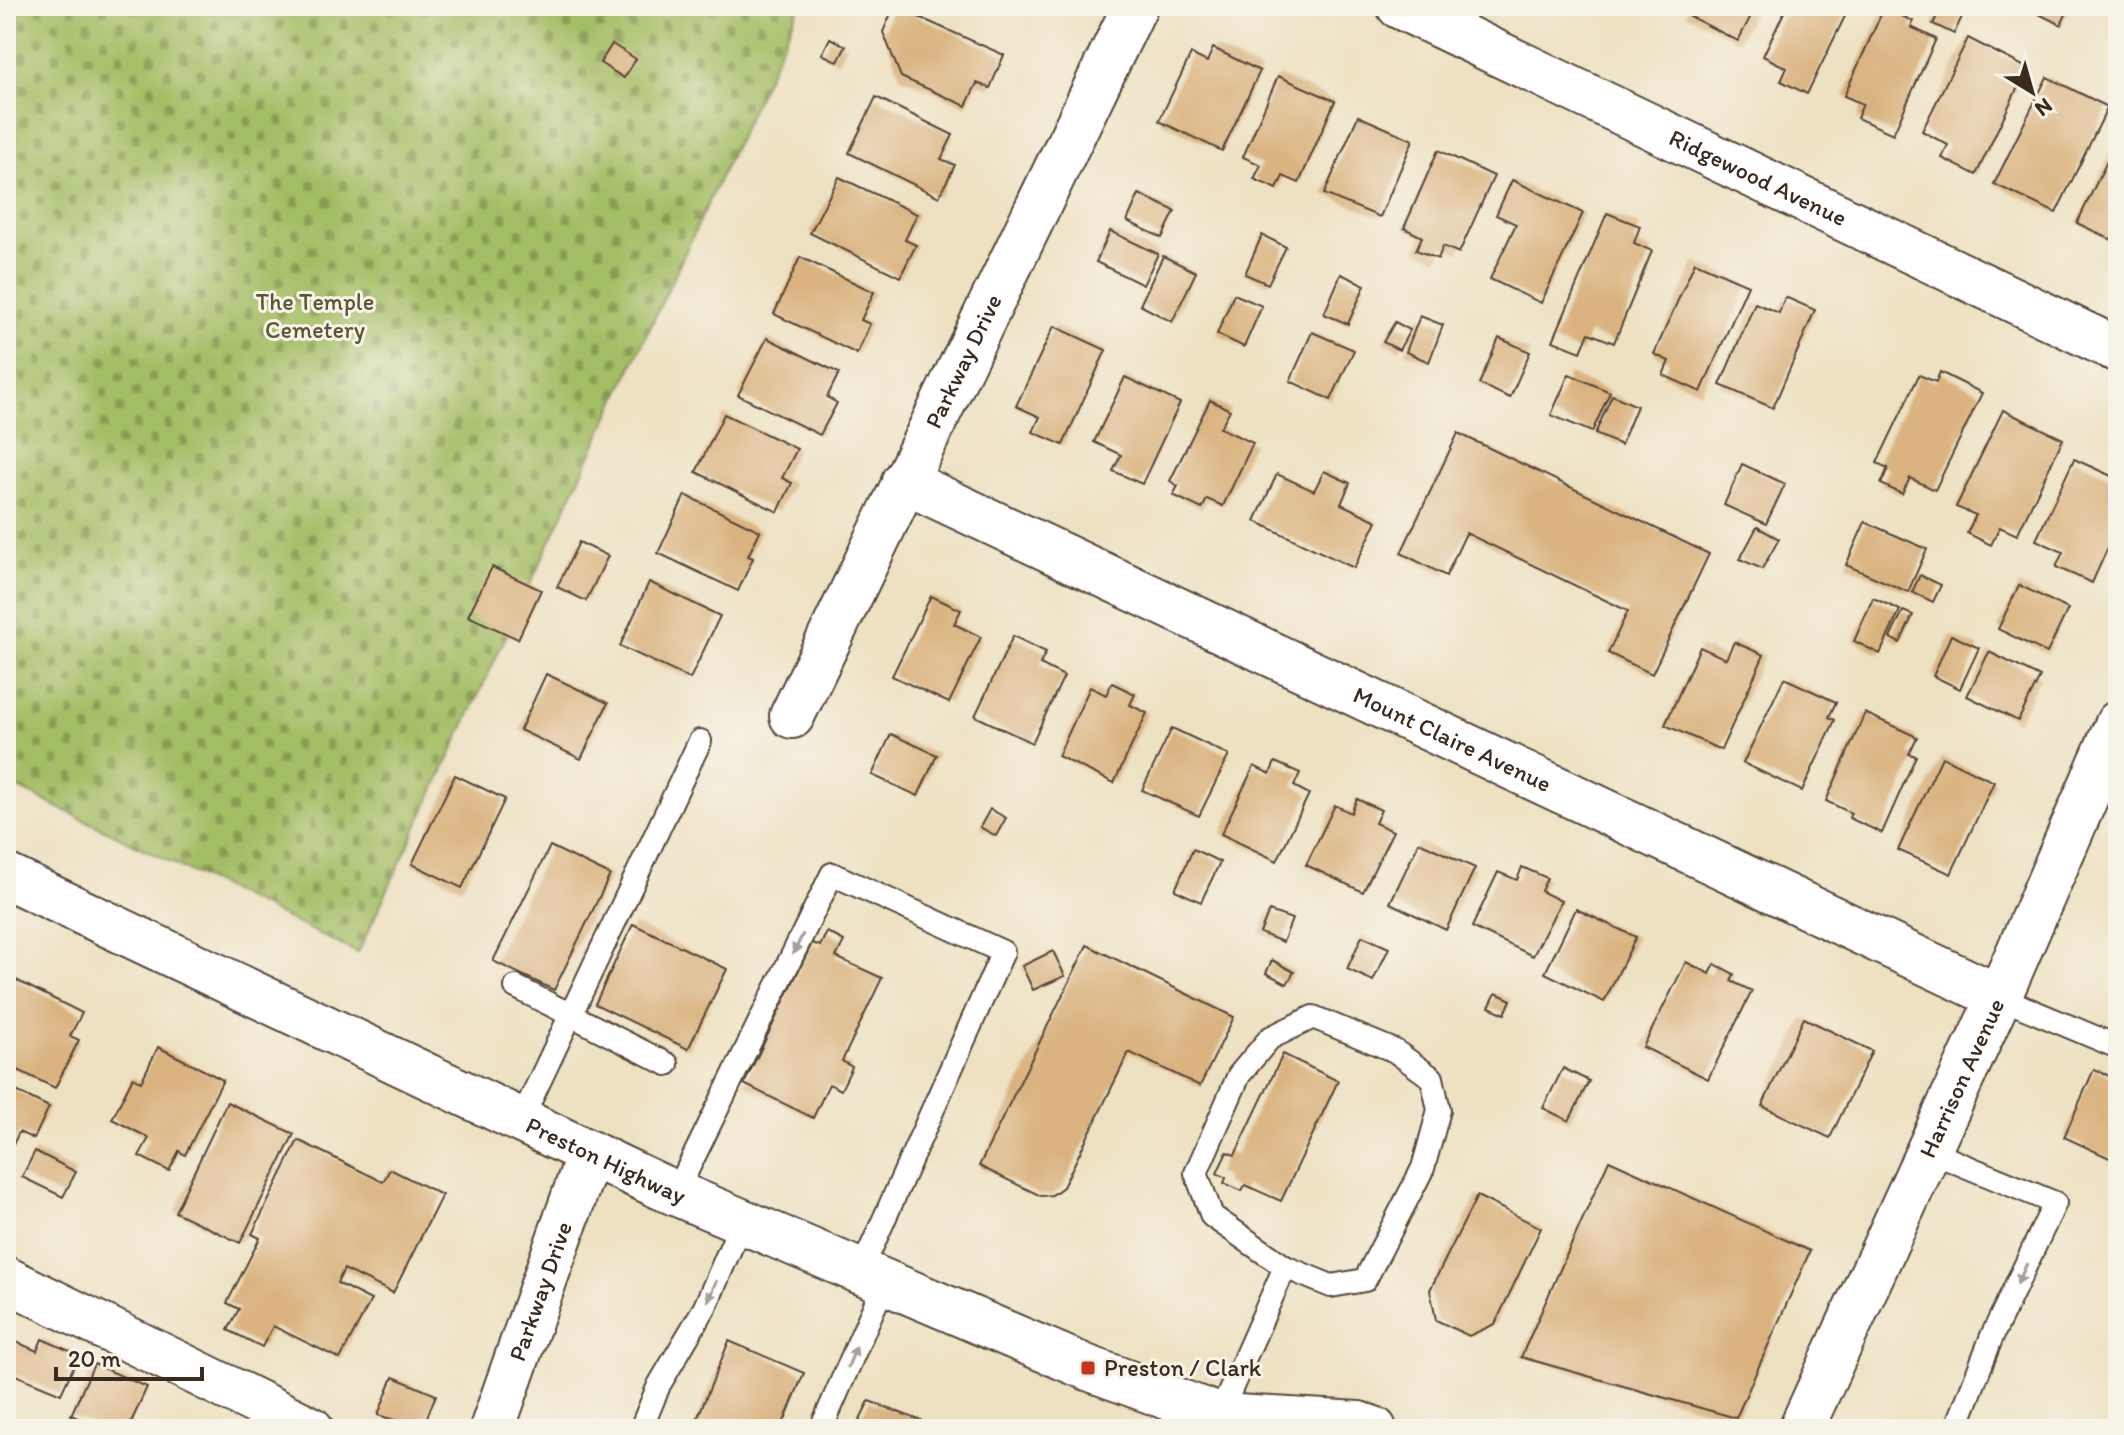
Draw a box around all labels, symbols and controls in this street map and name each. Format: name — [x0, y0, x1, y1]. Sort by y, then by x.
north arrow — [1992, 52, 2072, 132]
text: N — [2030, 92, 2058, 123]
street label: Ridgewood Avenue — [1665, 123, 1852, 232]
park label: The Temple Cemetery — [256, 287, 374, 344]
street label: Parkway Drive — [918, 289, 1008, 433]
street label: Mount Claire Avenue — [1349, 680, 1556, 798]
one-way arrow — [791, 933, 805, 956]
street label: Harrison Avenue — [1912, 994, 2010, 1162]
street label: Preston Highway — [522, 1110, 690, 1210]
street label: Parkway Drive — [502, 1218, 578, 1365]
one-way arrow — [2015, 1262, 2029, 1285]
one-way arrow — [706, 1279, 719, 1303]
scale bar — [56, 1331, 202, 1381]
text: 20 m — [68, 1344, 121, 1373]
one-way arrow — [846, 1346, 859, 1369]
place label: Preston / Clark — [1104, 1353, 1262, 1382]
marker: Preston / Clark — [1079, 1359, 1097, 1377]

